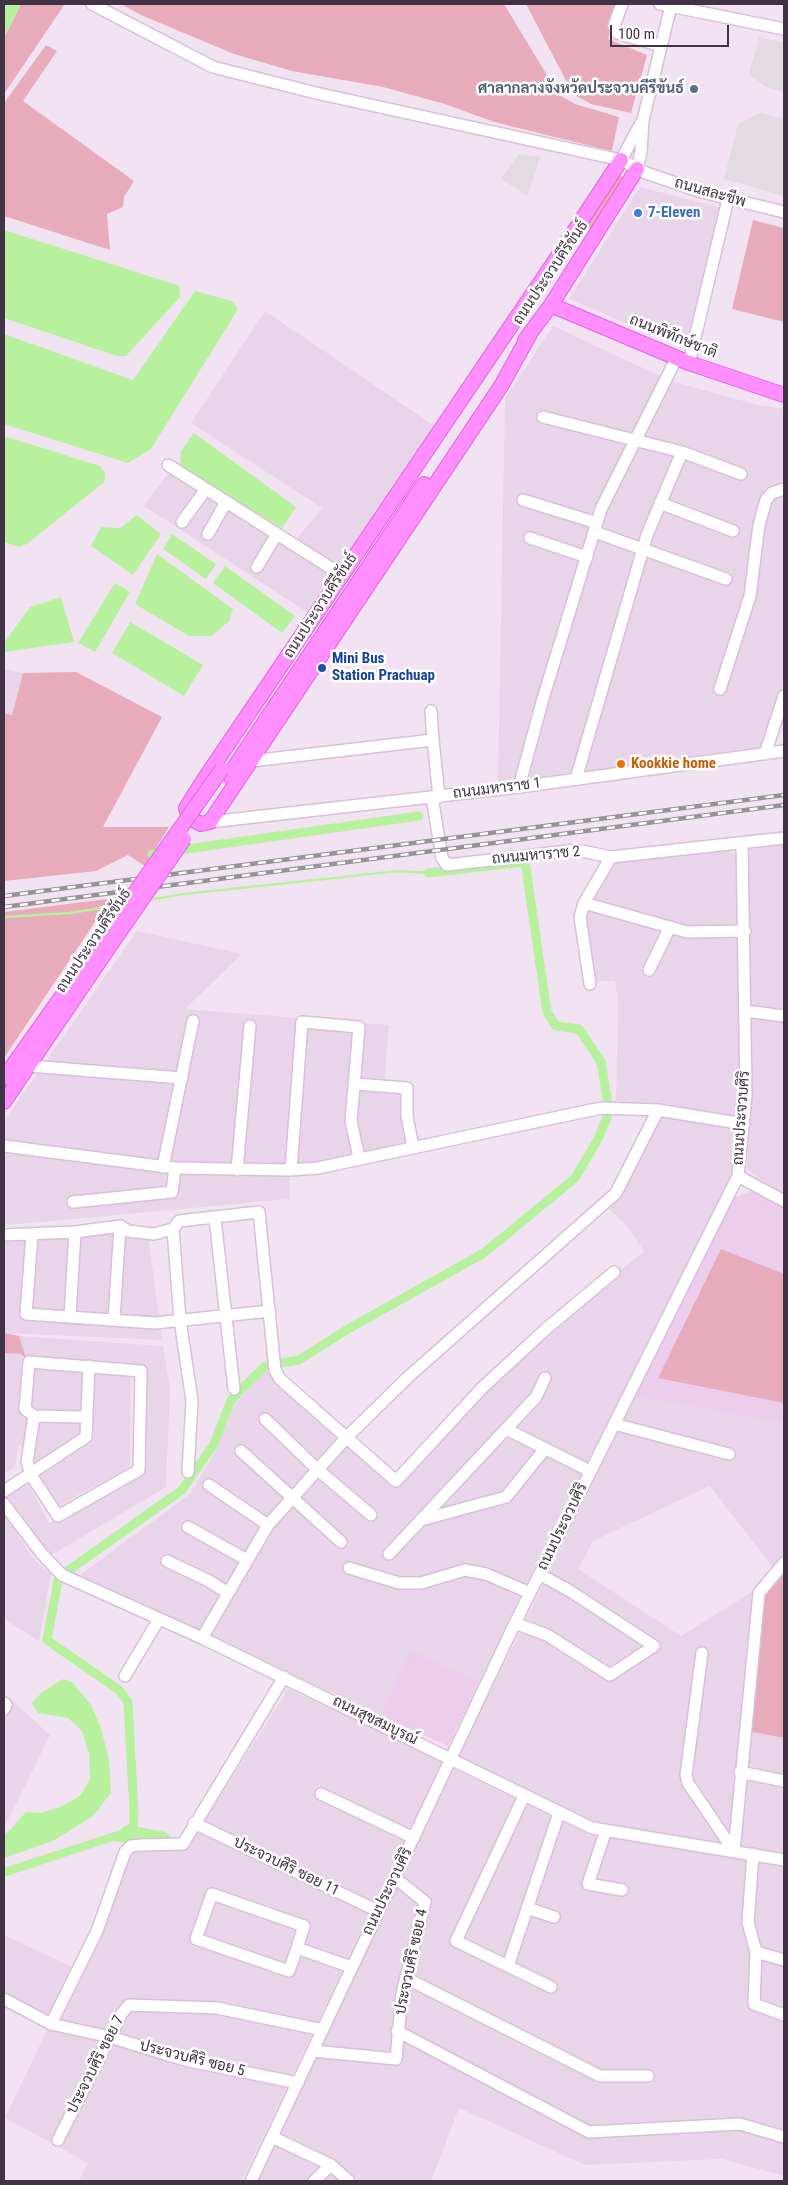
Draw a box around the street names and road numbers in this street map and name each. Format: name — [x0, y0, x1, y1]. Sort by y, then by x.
street label: ถนนสละชีพ — [672, 174, 748, 212]
street label: ถนนประจวบคีรีขันธ์ — [510, 218, 592, 328]
street label: ถนนพิทักษ์ชาติ — [627, 311, 719, 363]
street label: ถนนประจวบคีรีขันธ์ — [280, 550, 362, 662]
street label: ถนนมหาราช 1 — [452, 775, 542, 803]
street label: ถนนมหาราช 2 — [491, 843, 581, 869]
street label: ถนนประจวบคีรีขันธ์ — [53, 886, 135, 996]
street label: ถนนประจวบศิริ — [730, 1070, 754, 1166]
street label: ถนนประจวบศิริ — [534, 1480, 592, 1574]
street label: ถนนสุขสมบูรณ์ — [329, 1693, 421, 1749]
street label: ประจวบศิริ ซอย 11 — [230, 1834, 342, 1900]
street label: ถนนประจวบศิริ — [359, 1845, 417, 1939]
street label: ประจวบศิริ ซอย 4 — [392, 1907, 432, 2017]
street label: ประจวบศิริ ซอย 7 — [63, 2013, 129, 2117]
street label: ประจวบศิริ ซอย 5 — [137, 2037, 247, 2081]

